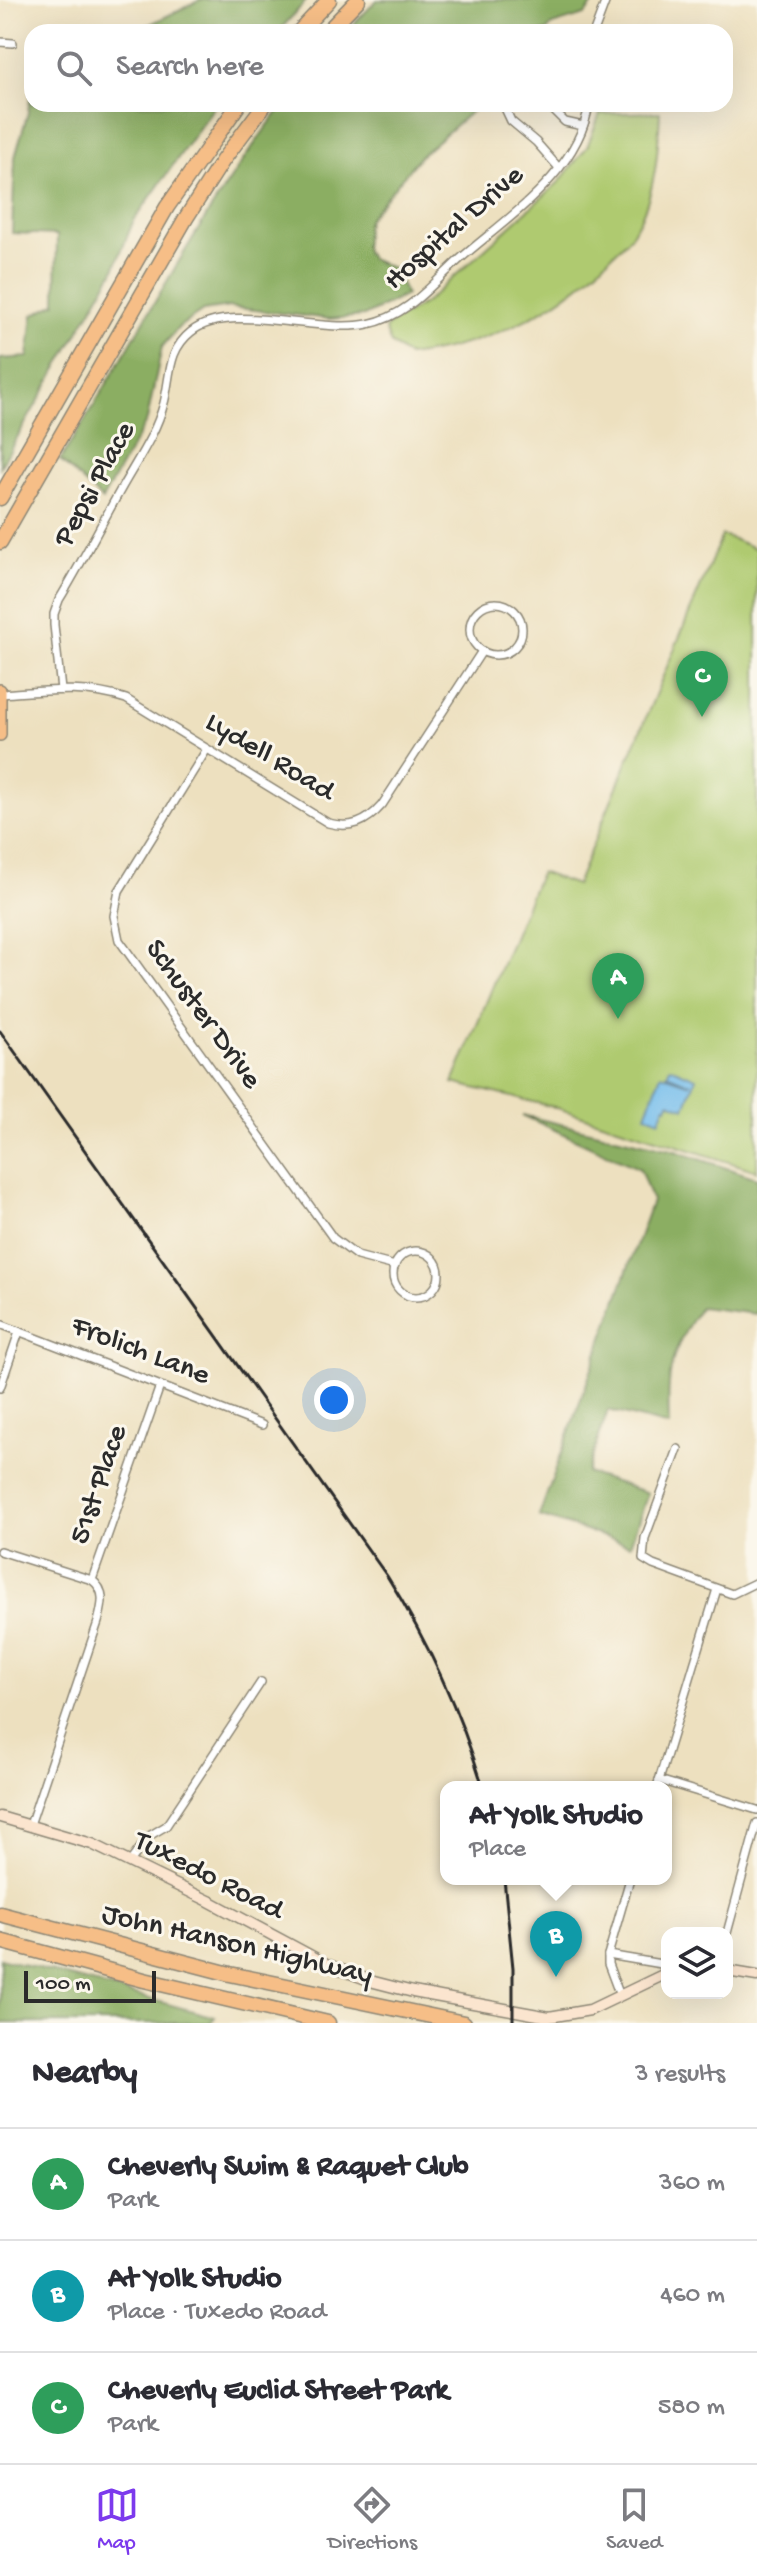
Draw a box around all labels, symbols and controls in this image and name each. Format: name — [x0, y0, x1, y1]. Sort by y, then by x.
search box — [24, 24, 733, 112]
icon: search — [52, 46, 96, 90]
text: Search here — [116, 51, 264, 86]
street label: Hospital Drive — [378, 159, 532, 299]
street label: Pepsi Place — [47, 416, 145, 554]
pin: C — [676, 651, 728, 717]
street label: Lydell Road — [198, 706, 342, 811]
street label: Schuster Drive — [136, 933, 268, 1097]
pin: A — [592, 953, 644, 1019]
street label: Frolich Lane — [65, 1309, 215, 1395]
your location — [314, 1380, 354, 1420]
street label: 51st Place — [63, 1420, 137, 1549]
popup — [440, 1781, 672, 1885]
text: At Yolk Studio — [469, 1800, 643, 1835]
street label: Tuxedo Road — [126, 1824, 291, 1931]
text: Place — [469, 1835, 526, 1866]
street label: John Hanson Highway — [98, 1898, 376, 1994]
pin: B — [530, 1911, 582, 1977]
map controls — [661, 1927, 733, 1999]
button: layers — [661, 1927, 733, 1999]
scale bar — [24, 1967, 156, 2003]
text: 100 m — [36, 1972, 91, 1998]
text: Nearby — [32, 2055, 137, 2095]
text: 3 results — [635, 2060, 725, 2091]
text: Cheverly Swim & Raquet Club — [108, 2151, 469, 2186]
text: A — [50, 2169, 66, 2200]
text: 360 m — [659, 2169, 725, 2200]
text: Park — [108, 2186, 158, 2217]
text: At Yolk Studio — [108, 2263, 282, 2298]
text: B — [51, 2281, 65, 2312]
text: 460 m — [660, 2281, 725, 2312]
text: Place · Tuxedo Road — [108, 2298, 326, 2329]
text: Cheverly Euclid Street Park — [108, 2375, 449, 2410]
text: C — [51, 2393, 65, 2424]
text: 580 m — [658, 2393, 725, 2424]
text: Park — [108, 2410, 158, 2441]
tab: Map — [95, 2483, 139, 2557]
tab: Directions — [328, 2483, 417, 2557]
tab: Saved — [606, 2483, 662, 2557]

